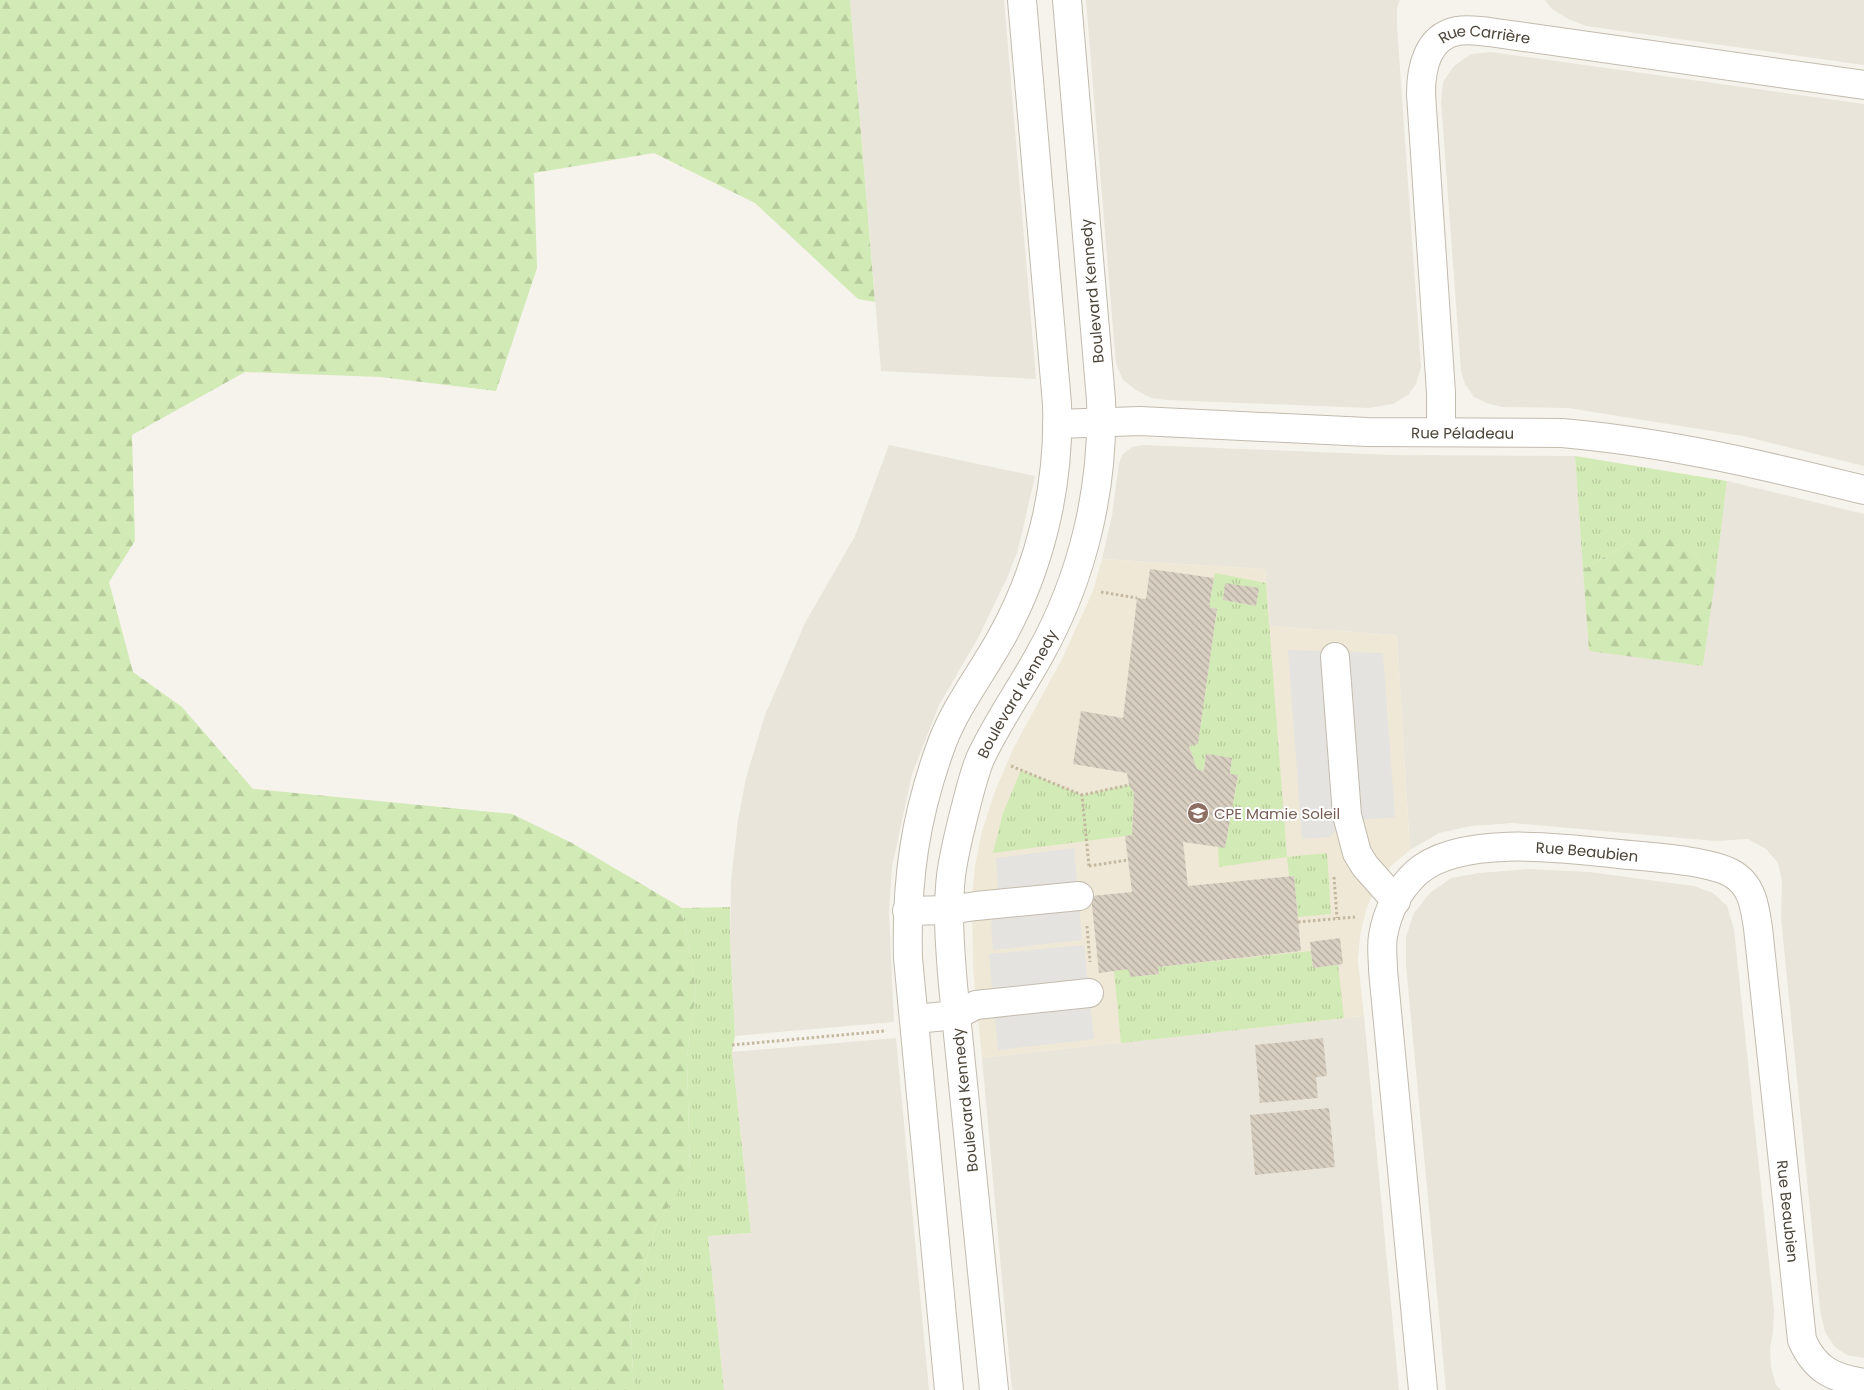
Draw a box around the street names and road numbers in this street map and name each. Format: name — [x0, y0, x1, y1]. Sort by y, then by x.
street label: Rue Carrière — [1434, 20, 1532, 48]
street label: Boulevard Kennedy — [1075, 217, 1109, 364]
street label: Rue Péladeau — [1411, 422, 1514, 443]
street label: Boulevard Kennedy — [972, 625, 1062, 761]
street label: Rue Beaubien — [1535, 836, 1639, 866]
street label: Boulevard Kennedy — [947, 1026, 983, 1173]
street label: Rue Beaubien — [1772, 1159, 1804, 1264]

